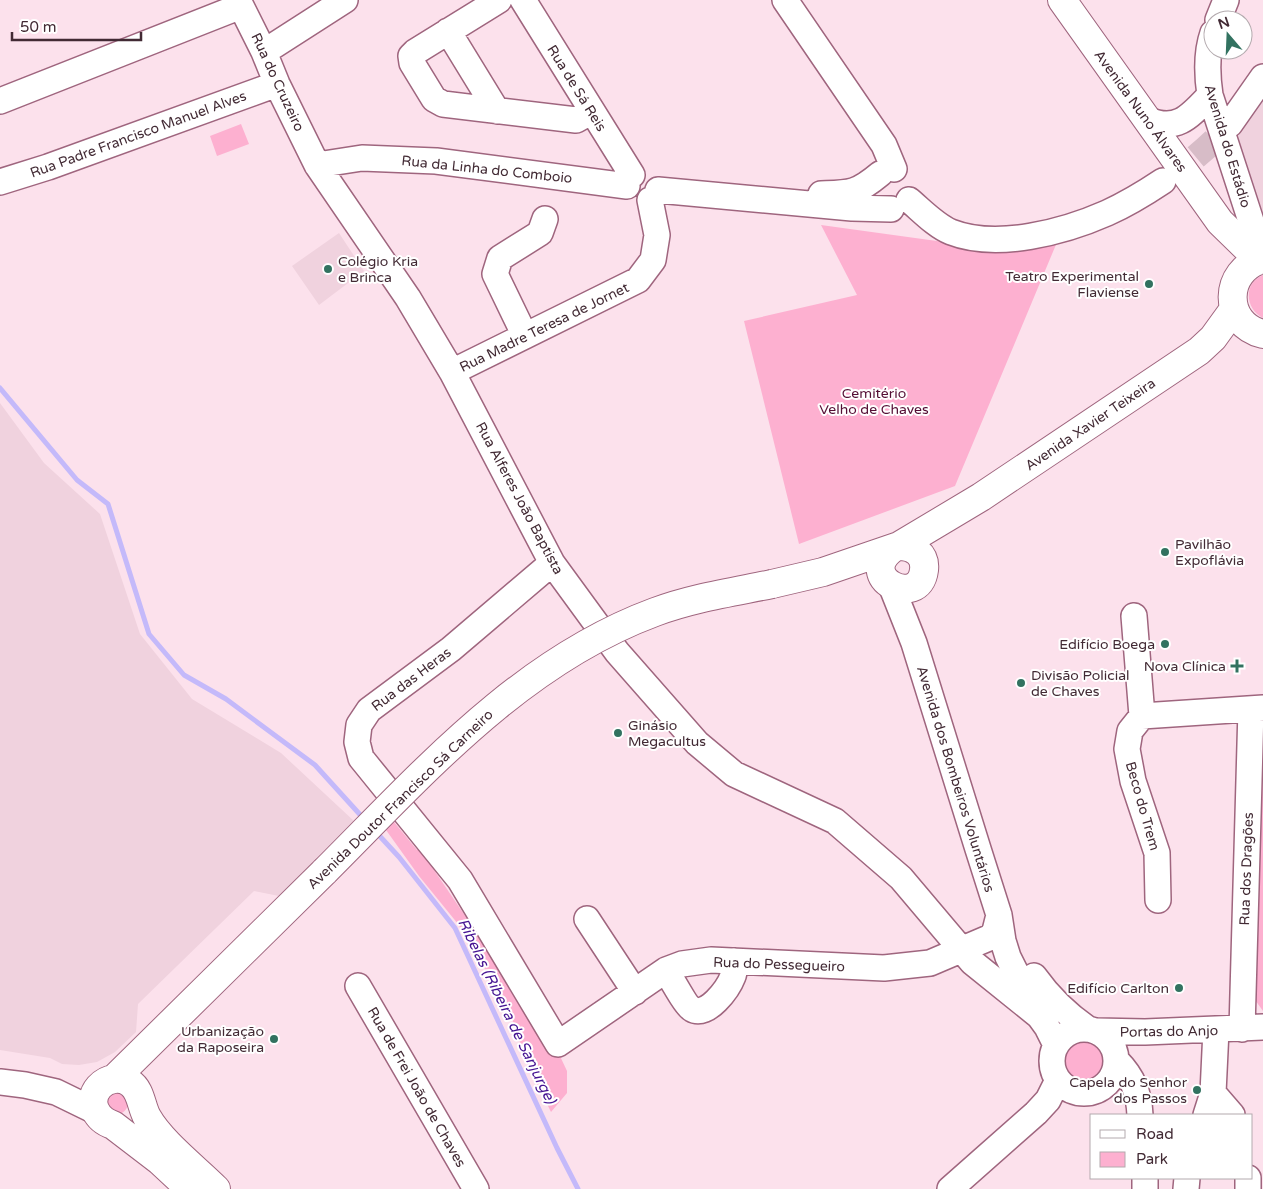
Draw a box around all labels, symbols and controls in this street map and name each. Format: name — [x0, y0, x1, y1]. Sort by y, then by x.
scale bar — [12, 10, 141, 42]
north arrow — [1203, 10, 1253, 60]
text: N — [1216, 13, 1232, 33]
text: 50 m — [20, 18, 57, 36]
street label: Rua do Cruzeiro — [247, 30, 308, 134]
street label: Rua de Sá Reis — [543, 42, 610, 135]
street label: Avenida Nuno Álvares — [1091, 47, 1191, 176]
street label: Avenida do Estádio — [1201, 82, 1254, 210]
street label: Rua Padre Francisco Manuel Alves — [28, 87, 249, 182]
street label: Rua da Linha do Comboio — [401, 152, 573, 187]
place label: Colégio Kria e Brinca — [338, 253, 418, 286]
marker: Colégio Kria e Brinca — [322, 263, 334, 275]
place label: Teatro Experimental Flaviense — [1005, 268, 1139, 301]
marker: Teatro Experimental Flaviense — [1143, 278, 1155, 290]
street label: Rua Madre Teresa de Jornet — [457, 279, 632, 376]
street label: Avenida Xavier Teixeira — [1022, 374, 1159, 474]
park label: Cemitério Velho de Chaves — [819, 385, 929, 418]
street label: Rua Alferes João Baptista — [472, 419, 567, 577]
place label: Pavilhão Expoflávia — [1175, 536, 1244, 569]
marker: Pavilhão Expoflávia — [1159, 546, 1171, 558]
place label: Edifício Boega — [1059, 636, 1155, 653]
marker: Edifício Boega — [1159, 638, 1171, 650]
street label: Rua das Heras — [368, 644, 455, 715]
place label: Nova Clínica — [1144, 658, 1226, 675]
marker: Nova Clínica — [1230, 659, 1244, 673]
street label: Avenida dos Bombeiros Voluntários — [913, 664, 998, 895]
place label: Divisão Policial de Chaves — [1031, 667, 1130, 700]
marker: Divisão Policial de Chaves — [1015, 677, 1027, 689]
street label: Avenida Doutor Francisco Sá Carneiro — [304, 706, 497, 893]
place label: Ginásio Megacultus — [628, 717, 706, 750]
marker: Ginásio Megacultus — [612, 727, 624, 739]
street label: Beco do Trem — [1122, 760, 1163, 853]
street label: Rua dos Dragões — [1236, 812, 1257, 926]
water label: Ribelas (Ribeira de Sanjurge) — [454, 915, 560, 1108]
street label: Rua do Pessegueiro — [713, 954, 845, 975]
place label: Edifício Carlton — [1067, 980, 1169, 997]
marker: Edifício Carlton — [1173, 982, 1185, 994]
street label: Rua de Frei João de Chaves — [364, 1004, 470, 1171]
street label: Portas do Anjo — [1120, 1022, 1218, 1041]
place label: Urbanização da Raposeira — [177, 1023, 264, 1056]
marker: Urbanização da Raposeira — [268, 1033, 280, 1045]
place label: Capela do Senhor dos Passos — [1069, 1074, 1188, 1107]
marker: Capela do Senhor dos Passos — [1191, 1084, 1203, 1096]
legend — [1090, 1114, 1253, 1179]
text: Road — [1136, 1125, 1174, 1143]
text: Park — [1136, 1150, 1168, 1168]

